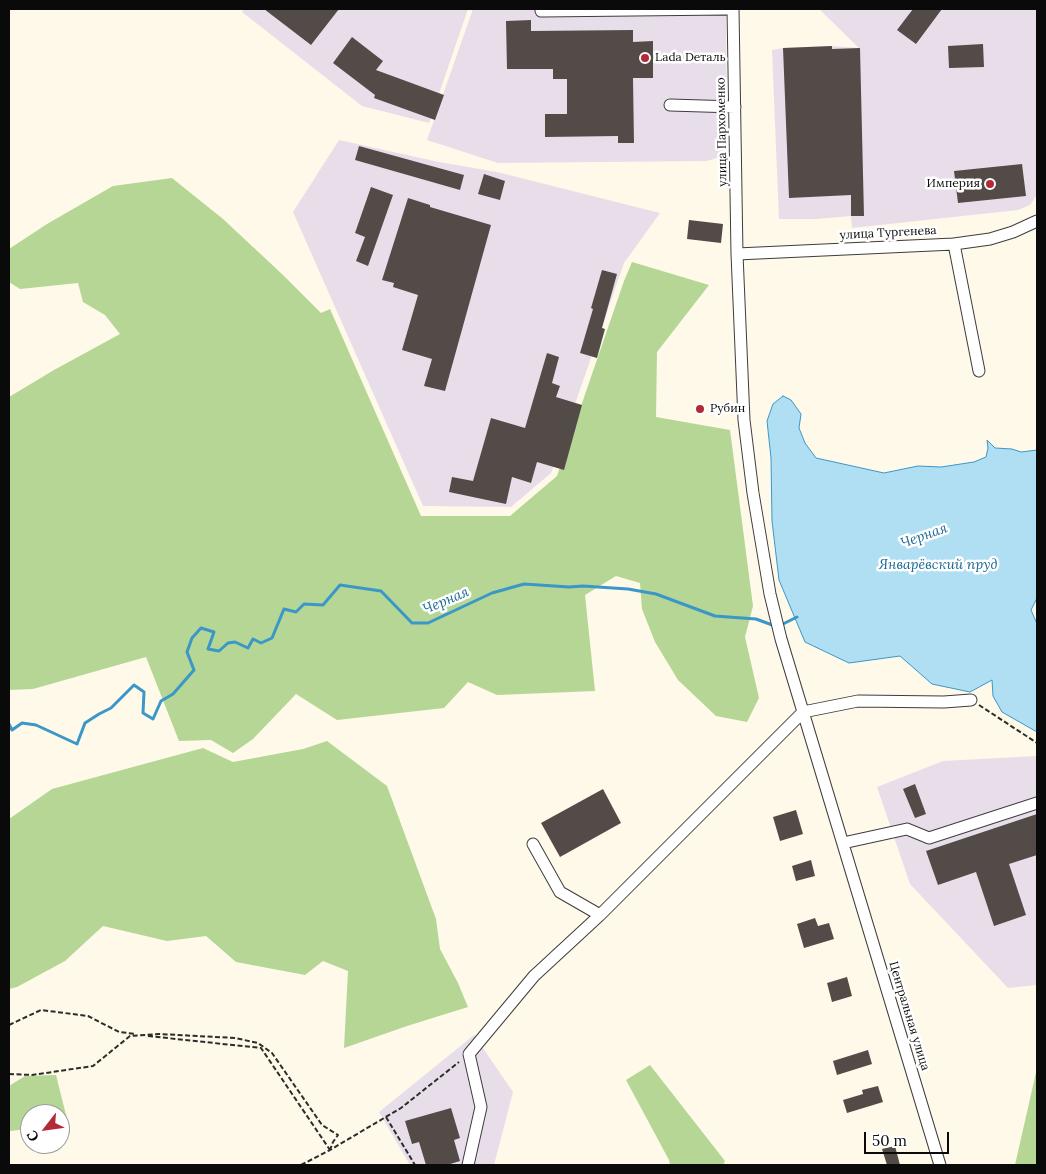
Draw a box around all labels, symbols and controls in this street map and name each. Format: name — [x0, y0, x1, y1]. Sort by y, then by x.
place label: Lada Dеталь — [655, 51, 726, 65]
marker: Lada Dеталь — [639, 52, 651, 64]
street label: улица Пархоменко — [714, 77, 730, 187]
place label: Империя — [927, 177, 980, 191]
marker: Империя — [984, 178, 996, 190]
street label: улица Тургенева — [839, 223, 937, 243]
place label: Рубин — [710, 402, 745, 416]
marker: Рубин — [694, 403, 706, 415]
water label: Черная — [898, 520, 950, 552]
water label: Январёвский пруд — [879, 557, 997, 573]
water label: Черная — [421, 584, 471, 618]
street label: Центральная улица — [886, 960, 932, 1072]
north arrow — [20, 1104, 70, 1154]
scale bar — [866, 1122, 951, 1154]
text: С — [23, 1127, 43, 1145]
text: 50 m — [872, 1131, 907, 1150]

